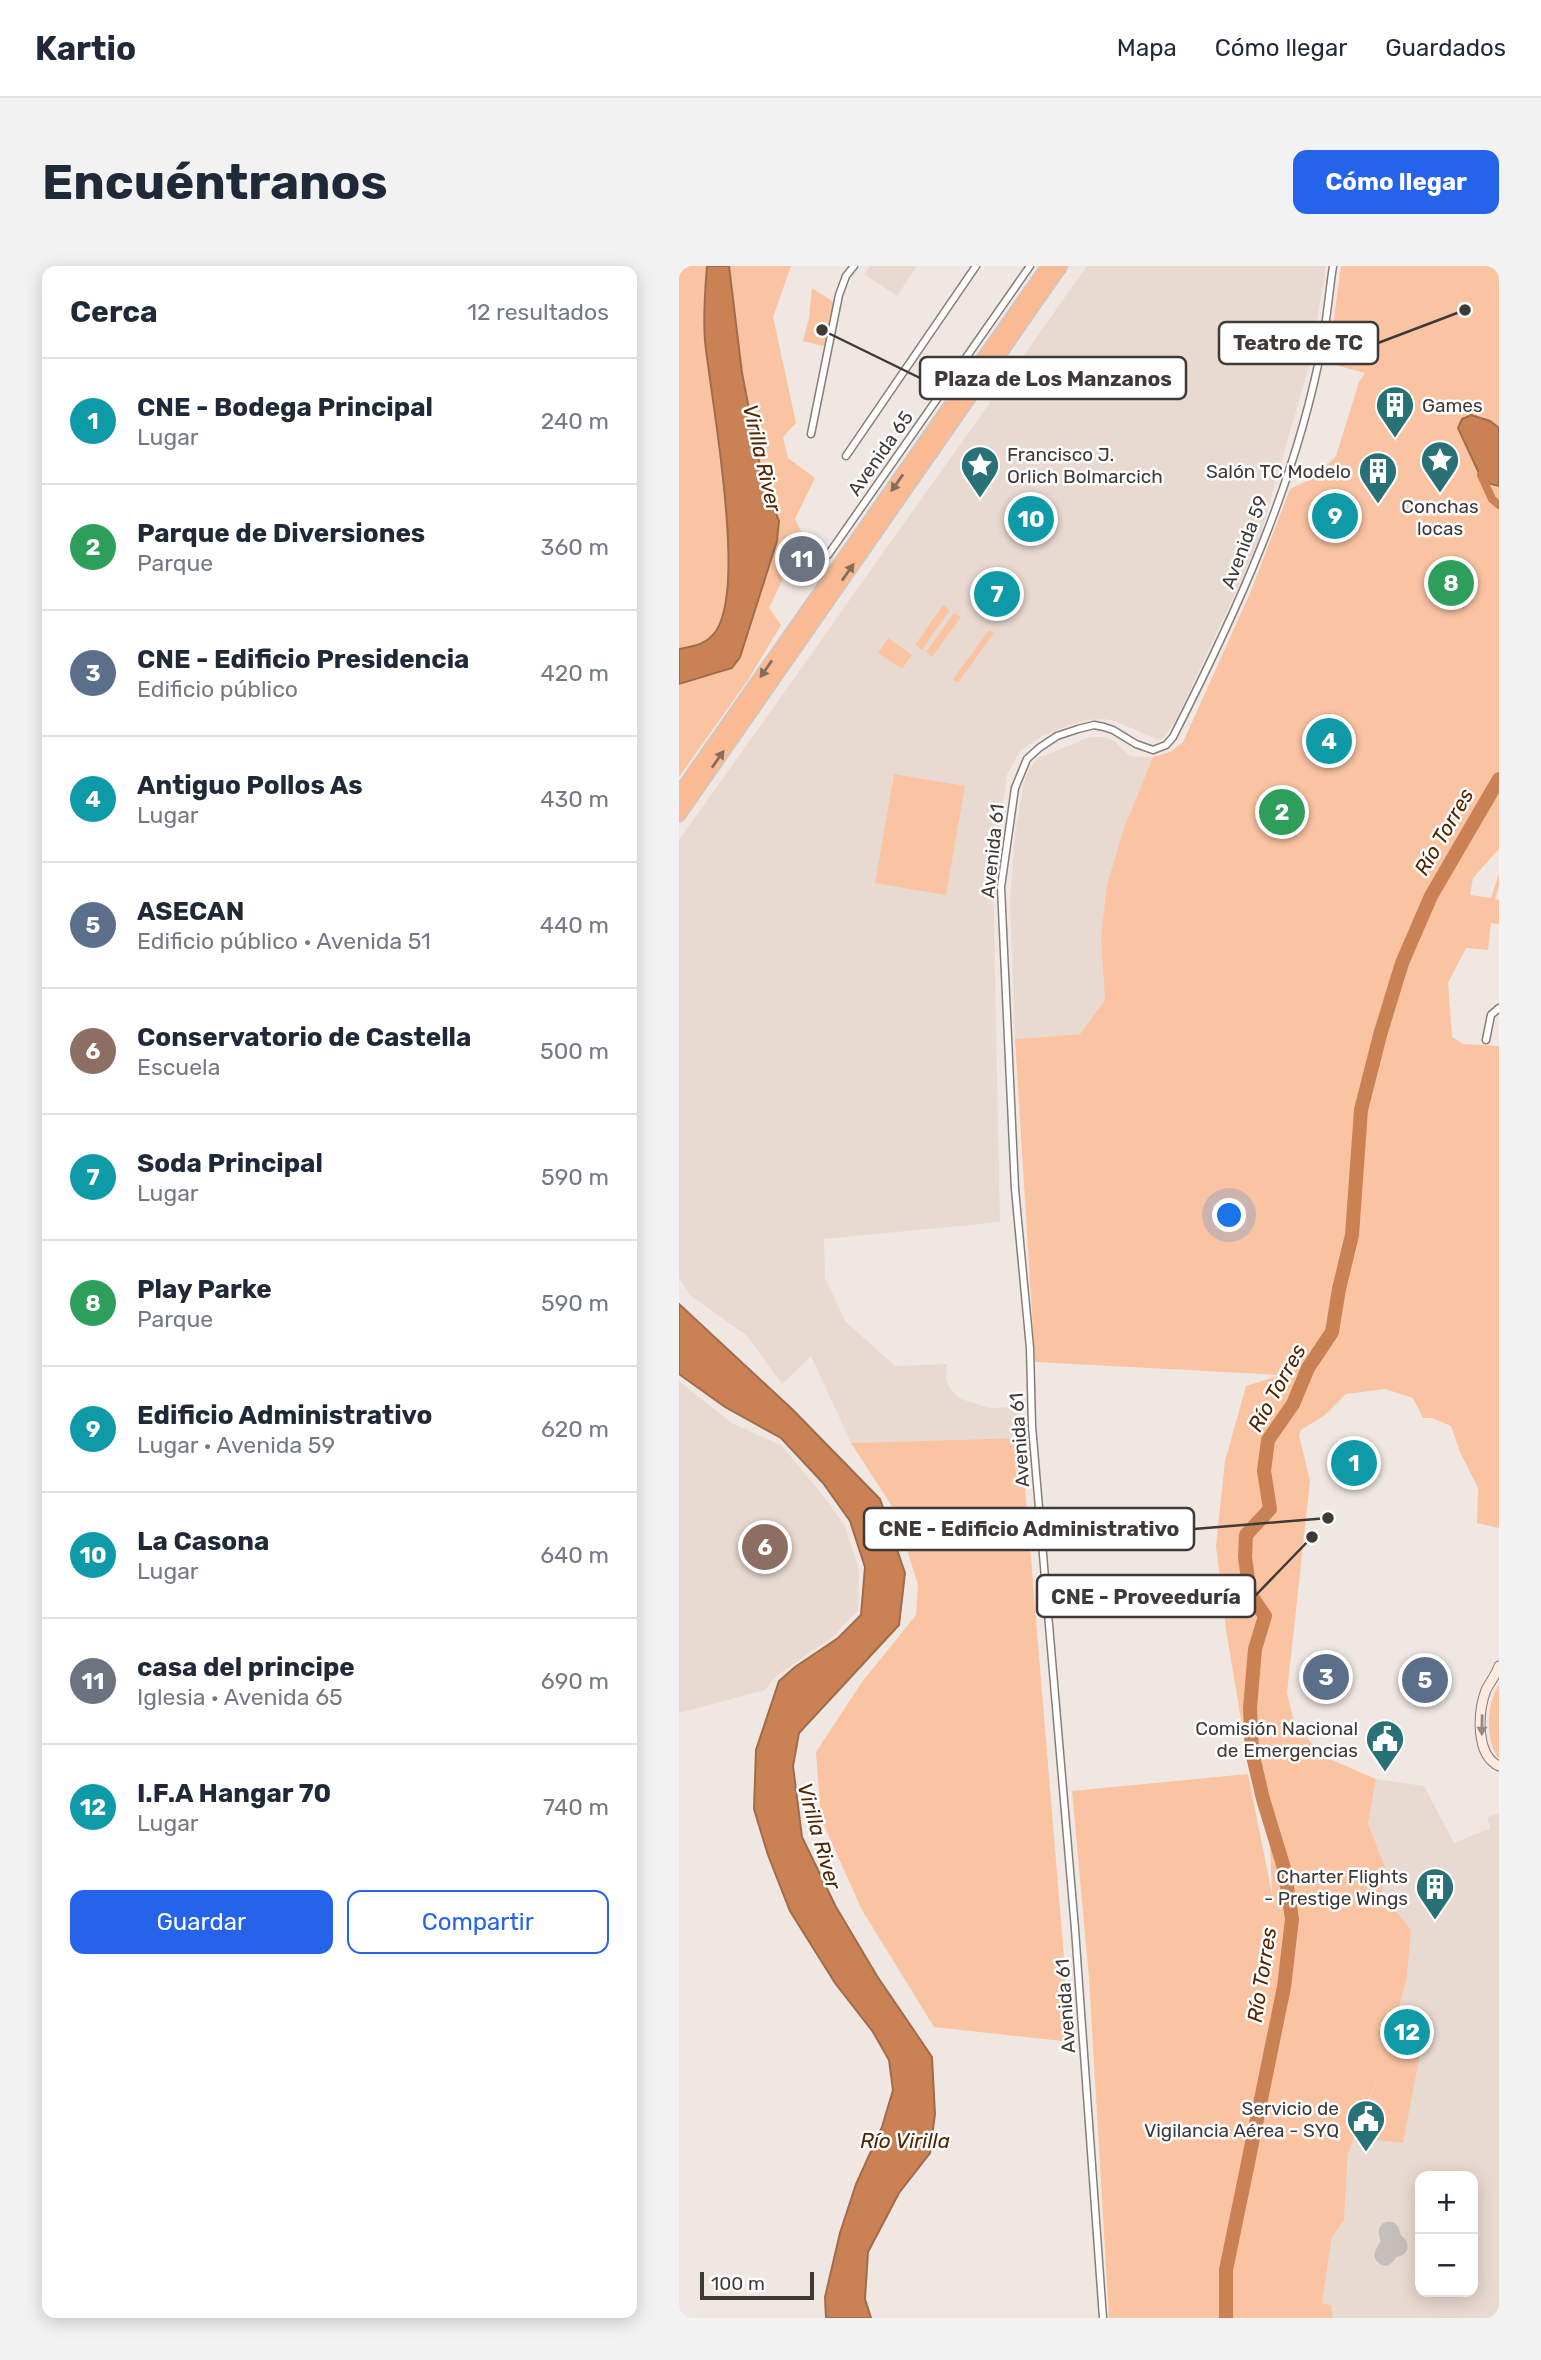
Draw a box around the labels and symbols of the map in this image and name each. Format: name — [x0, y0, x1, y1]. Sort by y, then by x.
callout: Teatro de TC — [1219, 322, 1378, 364]
text: Teatro de TC — [1233, 330, 1363, 355]
callout: Plaza de Los Manzanos — [920, 357, 1186, 399]
text: Plaza de Los Manzanos — [934, 366, 1172, 391]
building icon: Games — [1374, 384, 1416, 439]
place label: Games — [1422, 394, 1483, 417]
water label: Virilla River — [738, 402, 787, 515]
street label: Avenida 65 — [843, 406, 918, 500]
place icon: Conchas locas — [1419, 439, 1461, 494]
place label: Francisco J. Orlich Bolmarcich — [1007, 443, 1163, 488]
place icon: Francisco J. Orlich Bolmarcich — [959, 444, 1001, 499]
building icon: Salón TC Modelo — [1357, 450, 1399, 505]
place label: Salón TC Modelo — [1206, 460, 1351, 483]
one-way arrow — [890, 474, 904, 492]
pin: 9 — [1312, 490, 1358, 542]
street label: Avenida 59 — [1216, 492, 1273, 592]
pin: 10 — [1008, 493, 1054, 545]
place label: Conchas locas — [1401, 495, 1479, 540]
pin: 11 — [779, 533, 825, 585]
pin: 8 — [1428, 557, 1474, 609]
one-way arrow — [841, 563, 855, 581]
pin: 7 — [974, 568, 1020, 620]
one-way arrow — [759, 660, 773, 678]
pin: 4 — [1306, 715, 1352, 767]
one-way arrow — [711, 750, 725, 768]
water label: Río Torres — [1409, 784, 1479, 880]
pin: 2 — [1259, 786, 1305, 838]
street label: Avenida 61 — [976, 803, 1009, 899]
your location — [1212, 1198, 1246, 1232]
water label: Río Torres — [1242, 1339, 1311, 1436]
street label: Avenida 61 — [1005, 1392, 1034, 1488]
pin: 1 — [1331, 1437, 1377, 1489]
callout: CNE - Edificio Administrativo — [864, 1508, 1194, 1550]
text: CNE - Edificio Administrativo — [879, 1516, 1179, 1541]
pin: 6 — [742, 1521, 788, 1573]
callout: CNE - Proveeduría — [1037, 1575, 1255, 1617]
text: CNE - Proveeduría — [1051, 1584, 1241, 1609]
pin: 3 — [1303, 1651, 1349, 1703]
pin: 5 — [1402, 1654, 1448, 1706]
one-way arrow — [1476, 1714, 1488, 1736]
place label: Comisión Nacional de Emergencias — [1195, 1717, 1358, 1762]
public building icon: Comisión Nacional de Emergencias — [1364, 1718, 1406, 1773]
water label: Virilla River — [792, 1780, 847, 1893]
place label: Charter Flights - Prestige Wings — [1264, 1865, 1408, 1910]
building icon: Charter Flights - Prestige Wings — [1414, 1866, 1456, 1921]
water label: Río Torres — [1242, 1925, 1281, 2024]
street label: Avenida 61 — [1051, 1958, 1080, 2054]
pin: 12 — [1384, 2006, 1430, 2058]
place label: Servicio de Vigilancia Aérea - SYQ — [1144, 2097, 1339, 2142]
public building icon: Servicio de Vigilancia Aérea - SYQ — [1345, 2098, 1387, 2153]
water label: Río Virilla — [860, 2128, 950, 2153]
scale bar — [700, 2269, 814, 2301]

